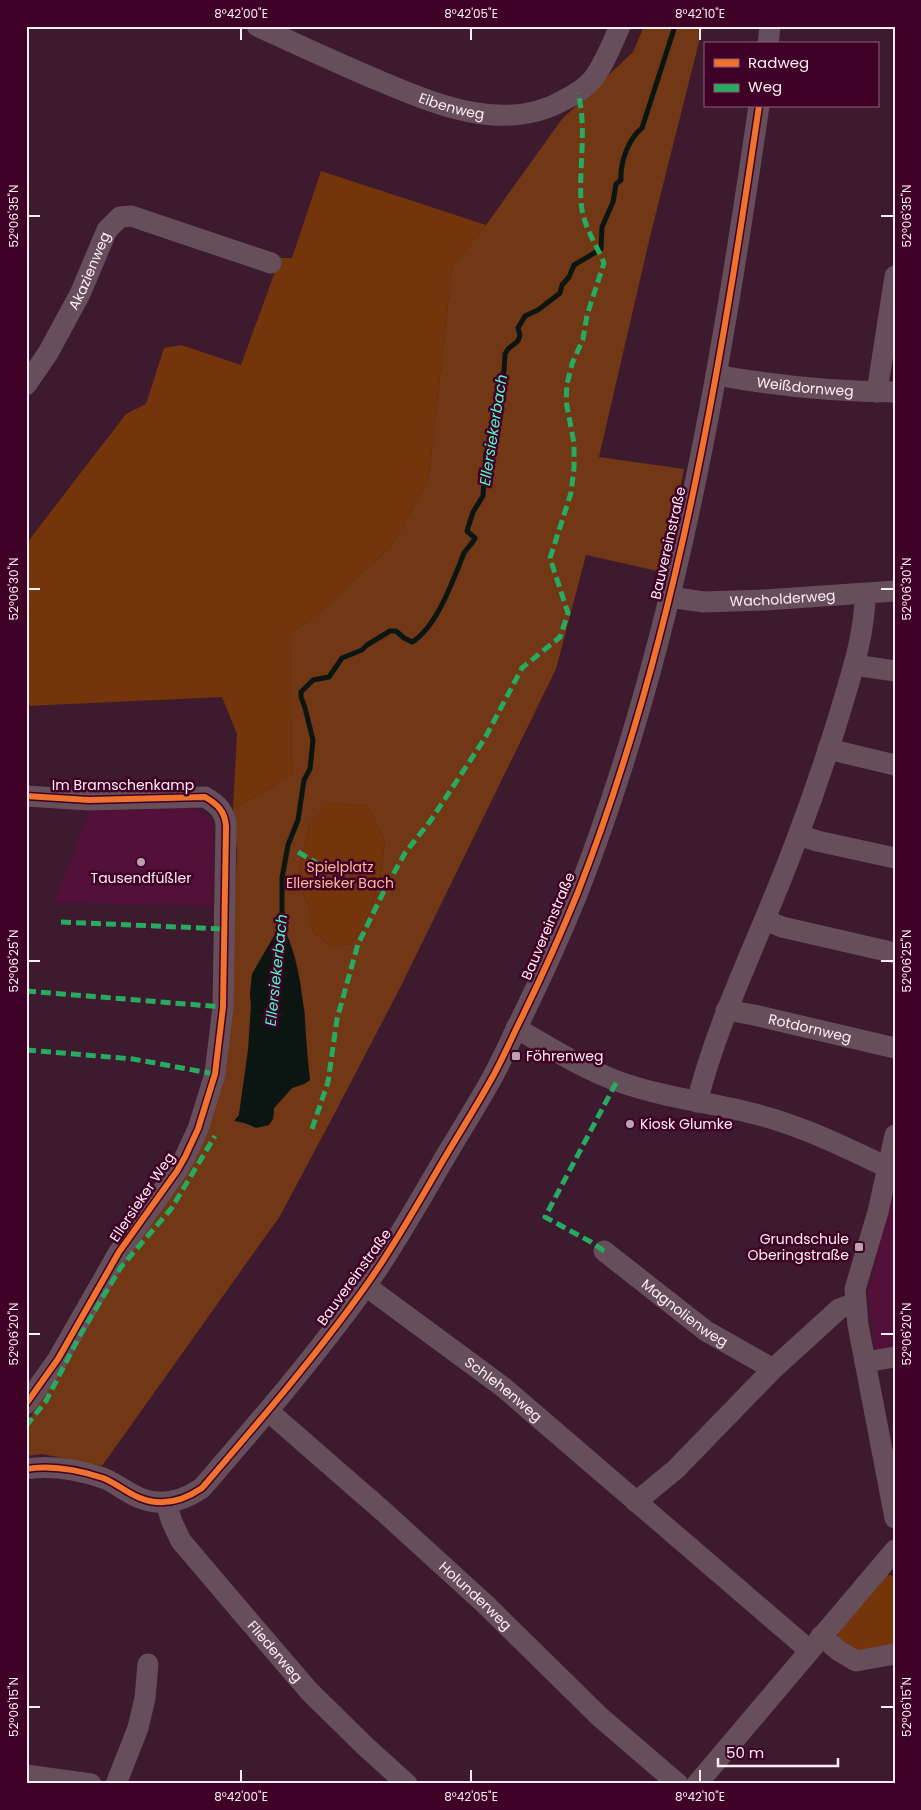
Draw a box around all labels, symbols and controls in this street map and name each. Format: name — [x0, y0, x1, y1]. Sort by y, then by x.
text: 8°42'00"E — [214, 5, 268, 22]
text: 8°42'05"E — [444, 5, 498, 22]
text: 8°42'10"E — [675, 5, 725, 22]
legend — [704, 42, 878, 108]
text: Radweg — [748, 52, 809, 73]
text: Weg — [748, 76, 782, 97]
street label: Eibenweg — [416, 88, 486, 124]
text: 52°06'35"N — [5, 185, 22, 247]
text: 52°06'35"N — [898, 185, 915, 247]
street label: Akazienweg — [63, 229, 115, 313]
street label: Weißdornweg — [755, 372, 854, 401]
water label: Ellersiekerbach — [474, 373, 512, 487]
street label: Bauvereinstraße — [645, 484, 691, 601]
text: 52°06'30"N — [5, 558, 22, 620]
text: 52°06'30"N — [898, 558, 915, 620]
street label: Wacholderweg — [729, 585, 836, 611]
street label: Im Bramschenkamp — [52, 775, 194, 795]
marker: Tausendfüßler — [135, 856, 147, 868]
park label: Spielplatz Ellersieker Bach — [286, 857, 394, 893]
place label: Tausendfüßler — [91, 868, 191, 888]
street label: Bauvereinstraße — [516, 869, 580, 983]
water label: Ellersiekerbach — [260, 913, 292, 1027]
text: 52°06'25"N — [5, 930, 22, 992]
text: 52°06'25"N — [898, 930, 915, 992]
street label: Rotdornweg — [766, 1009, 854, 1048]
place label: Föhrenweg — [526, 1046, 603, 1066]
marker: Föhrenweg — [510, 1050, 522, 1062]
place label: Kiosk Glumke — [640, 1114, 733, 1134]
marker: Kiosk Glumke — [624, 1118, 636, 1130]
street label: Ellersieker Weg — [105, 1148, 179, 1246]
street label: Bauvereinstraße — [312, 1224, 396, 1329]
place label: Grundschule Oberingstraße — [747, 1229, 849, 1265]
marker: Grundschule Oberingstraße — [853, 1241, 865, 1253]
street label: Magnolienweg — [638, 1274, 732, 1352]
text: 52°06'20"N — [5, 1303, 22, 1365]
text: 52°06'20"N — [898, 1303, 915, 1365]
street label: Schlehenweg — [461, 1352, 547, 1426]
street label: Holunderweg — [435, 1557, 516, 1635]
street label: Fliederweg — [243, 1616, 307, 1687]
text: 52°06'15"N — [5, 1677, 22, 1737]
text: 52°06'15"N — [898, 1677, 915, 1737]
scale bar — [718, 1735, 838, 1767]
text: 50 m — [726, 1742, 764, 1763]
text: 8°42'00"E — [214, 1788, 268, 1805]
text: 8°42'05"E — [444, 1788, 498, 1805]
text: 8°42'10"E — [675, 1788, 725, 1805]

